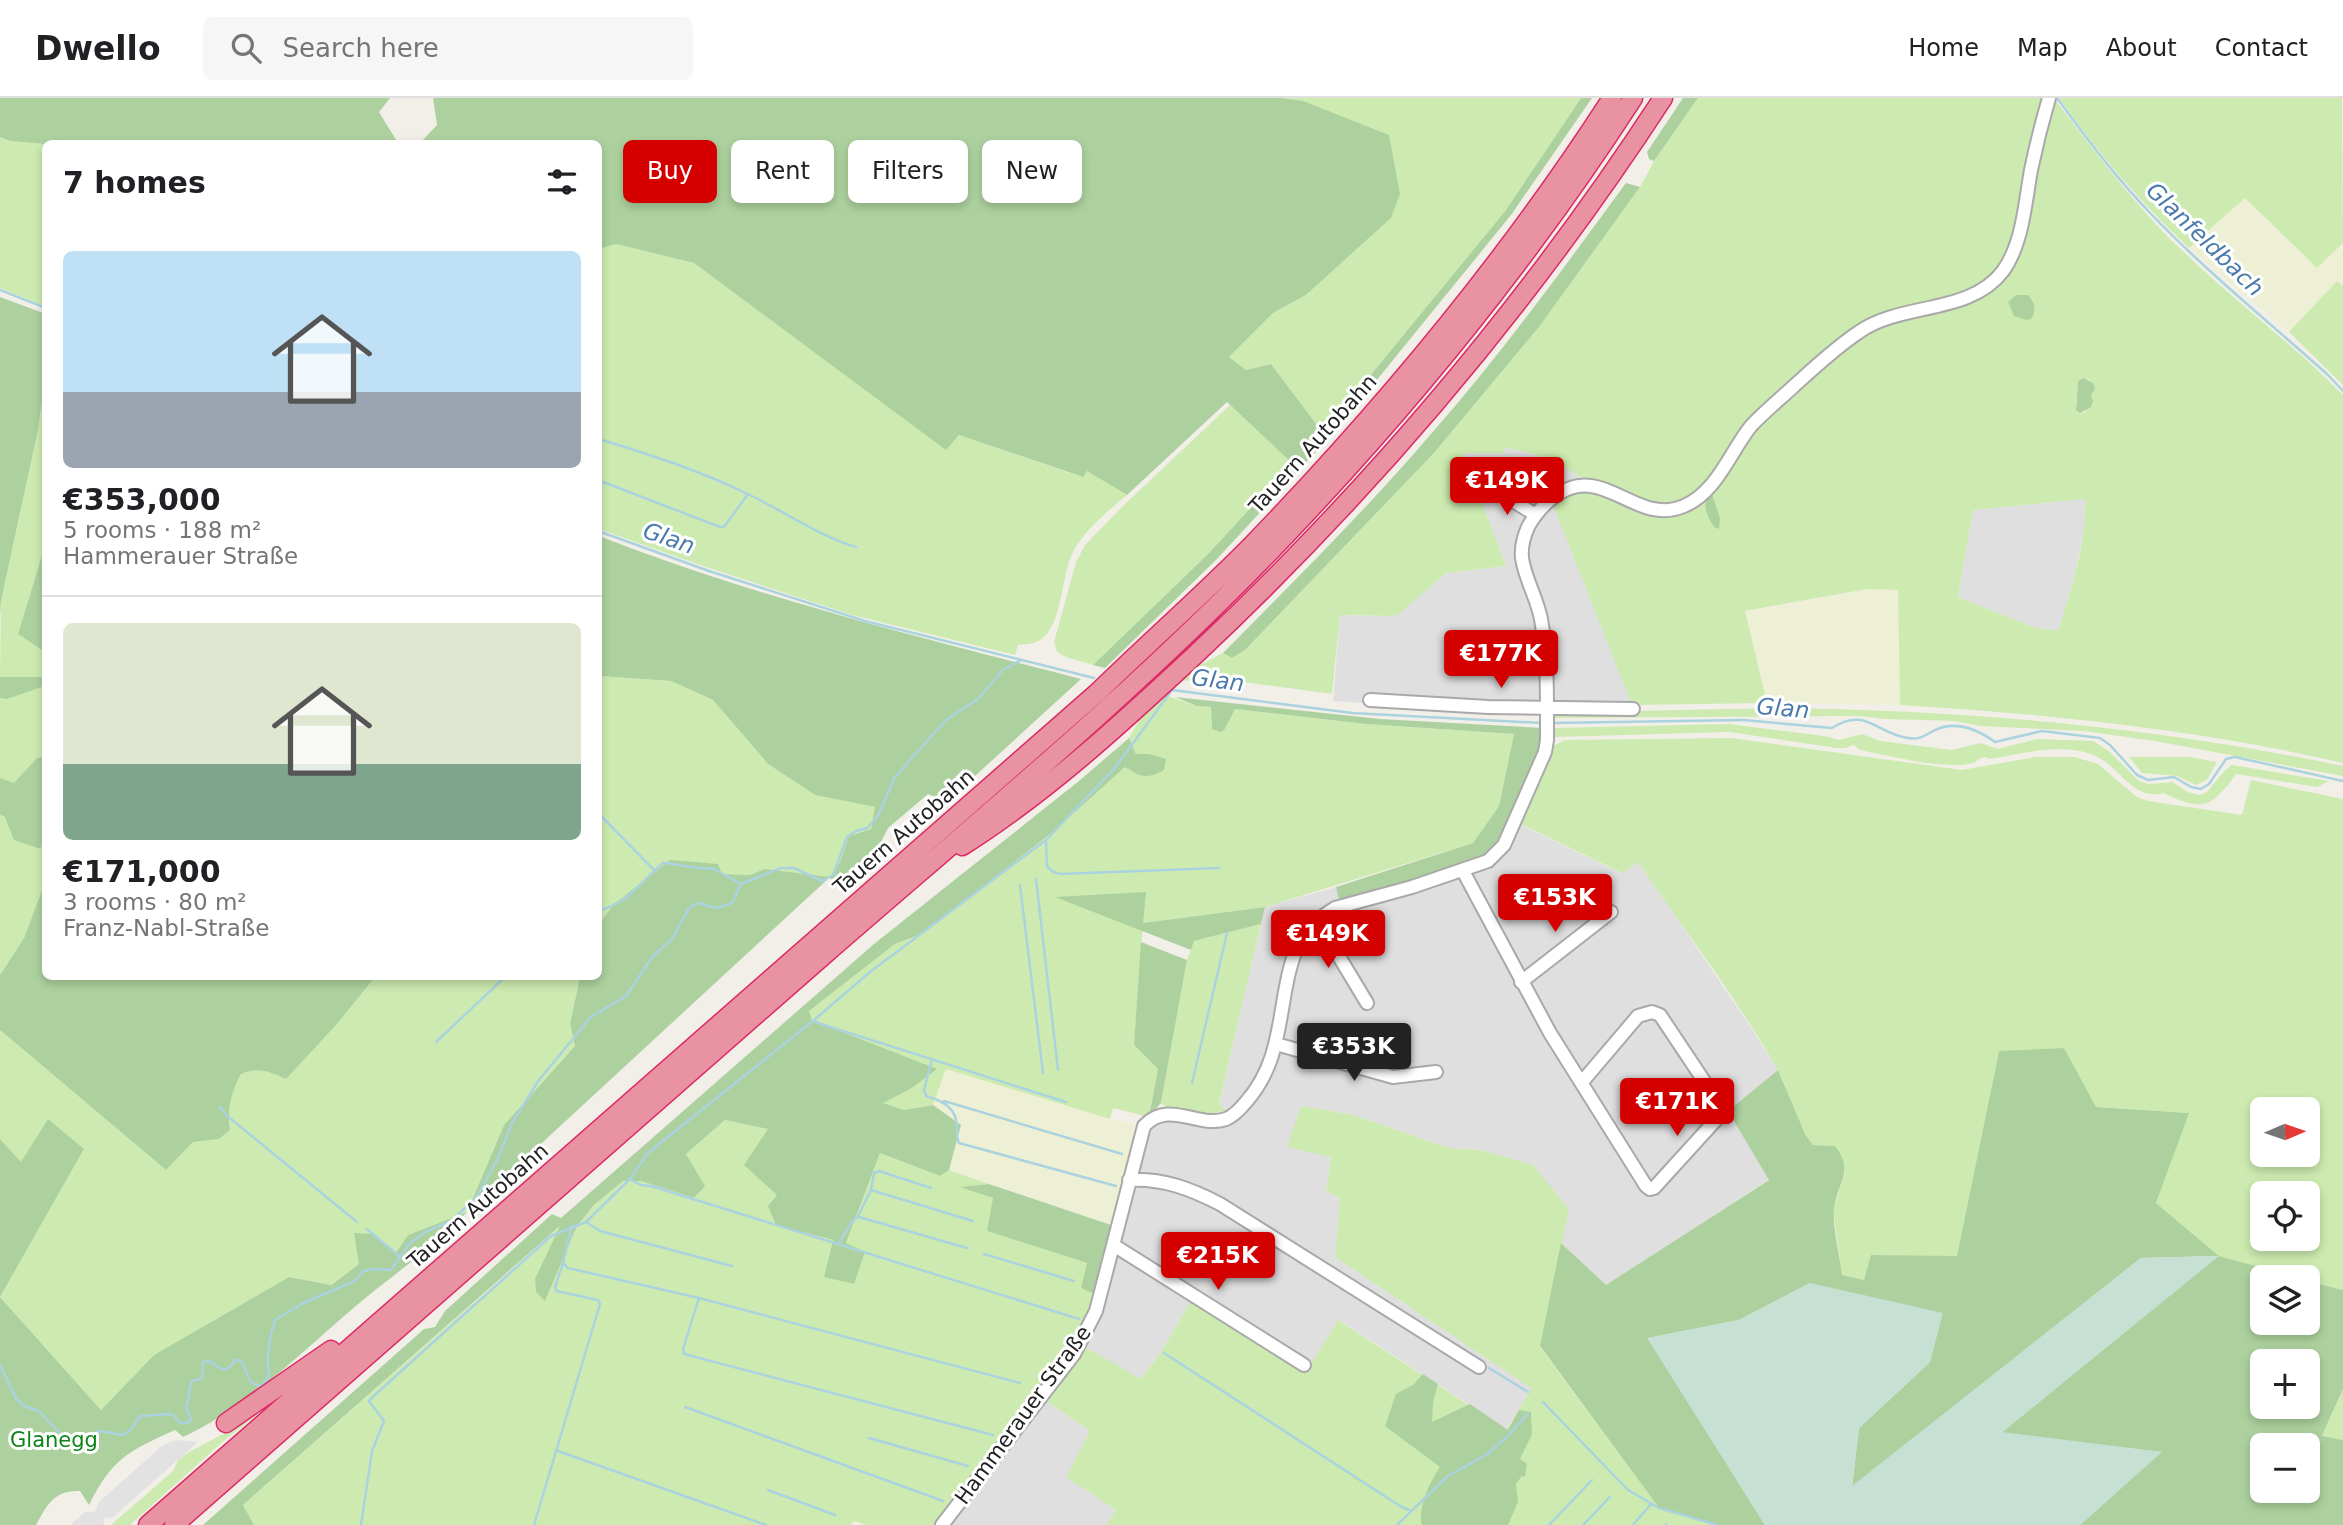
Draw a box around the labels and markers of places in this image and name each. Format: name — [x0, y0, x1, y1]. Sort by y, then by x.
pin: €149K — [1458, 458, 1556, 517]
pin: €177K — [1452, 630, 1550, 690]
pin: €153K — [1506, 874, 1604, 934]
pin: €149K — [1279, 910, 1377, 970]
pin: €353K — [1305, 1024, 1403, 1083]
pin: €171K — [1628, 1079, 1726, 1138]
pin: €215K — [1169, 1232, 1267, 1292]

